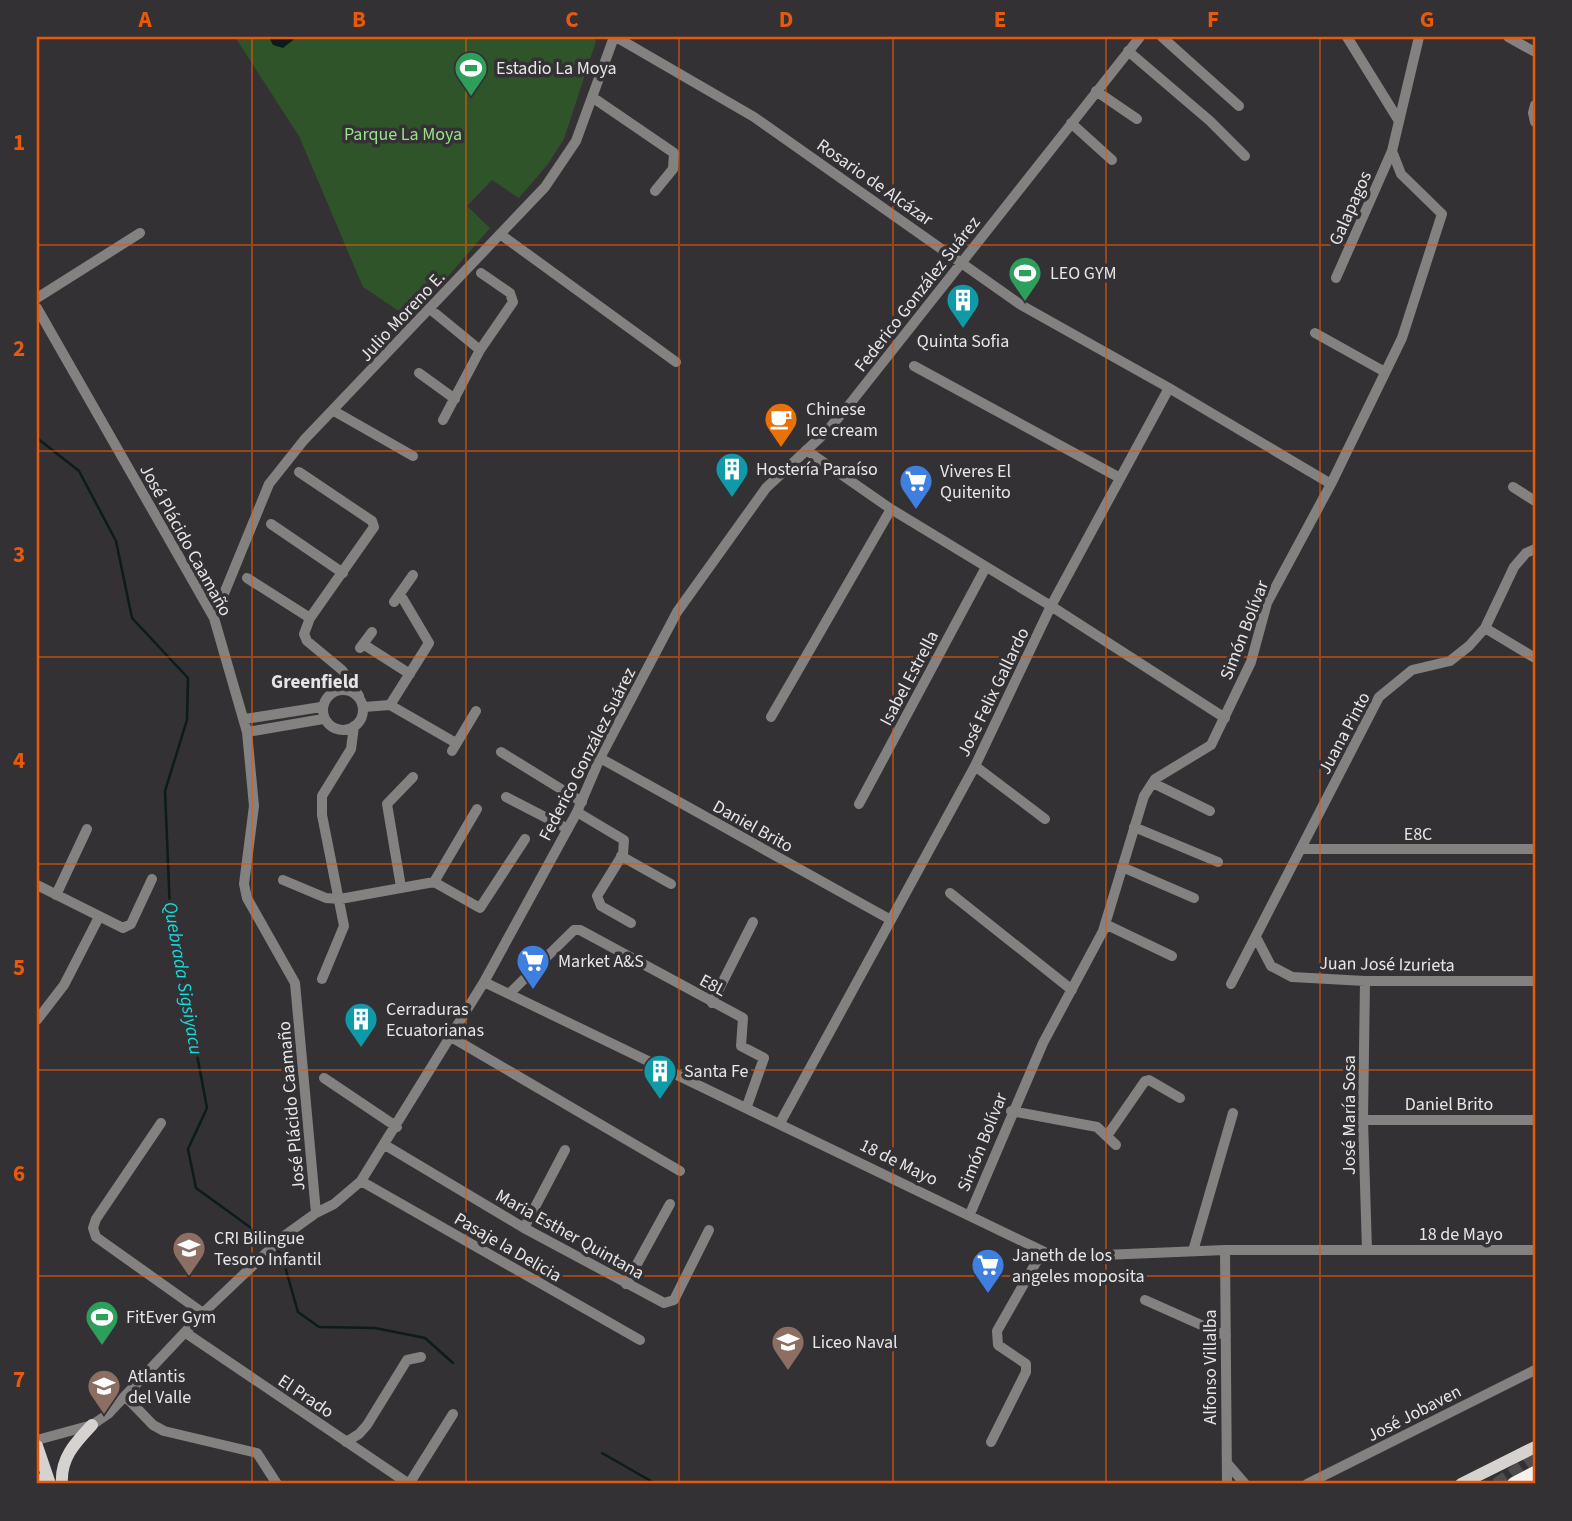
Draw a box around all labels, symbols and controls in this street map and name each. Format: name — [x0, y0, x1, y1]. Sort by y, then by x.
text: A — [137, 3, 152, 36]
text: B — [352, 3, 366, 36]
text: C — [565, 3, 579, 36]
text: D — [779, 3, 793, 36]
text: E — [994, 3, 1006, 36]
text: F — [1207, 3, 1219, 36]
text: G — [1420, 3, 1434, 36]
sports icon: Estadio La Moya — [452, 49, 490, 98]
place label: Estadio La Moya — [496, 56, 617, 81]
park label: Parque La Moya — [344, 122, 462, 147]
text: 1 — [13, 126, 25, 159]
street label: Rosario de Alcázar — [811, 133, 939, 232]
street label: Galapagos — [1323, 167, 1378, 249]
street label: Federico González Suárez — [849, 211, 986, 377]
sports icon: LEO GYM — [1006, 254, 1044, 303]
place label: LEO GYM — [1050, 261, 1117, 286]
street label: Julio Moreno E. — [354, 265, 451, 367]
building icon: Quinta Sofia — [944, 281, 982, 330]
place label: Quinta Sofia — [917, 329, 1009, 354]
text: 2 — [13, 332, 25, 365]
place label: Chinese Ice cream — [806, 397, 878, 443]
cafe icon: Chinese Ice cream — [762, 400, 800, 449]
building icon: Hostería Paraíso — [713, 450, 751, 499]
place label: Hostería Paraíso — [756, 457, 878, 482]
place label: Viveres El Quitenito — [940, 459, 1011, 505]
street label: José Plácido Caamaño — [133, 460, 238, 621]
supermarket icon: Viveres El Quitenito — [897, 462, 935, 511]
text: 3 — [13, 538, 25, 571]
street label: Simón Bolívar — [1214, 576, 1275, 684]
street label: José Felix Gallardo — [951, 623, 1036, 761]
street label: Isabel Estrella — [874, 626, 945, 730]
street label: Federico González Suárez — [533, 663, 642, 845]
district label: Greenfield — [271, 669, 359, 696]
street label: Juana Pinto — [1312, 688, 1377, 779]
text: 4 — [13, 744, 25, 777]
street label: Daniel Brito — [708, 794, 797, 859]
street label: E8C — [1404, 822, 1432, 847]
water label: Quebrada Sigsiyacu — [156, 900, 209, 1057]
supermarket icon: Market A&S — [514, 942, 552, 991]
place label: Market A&S — [558, 949, 644, 974]
text: 5 — [13, 951, 25, 984]
street label: Juan José Izurieta — [1319, 951, 1455, 978]
street label: E8L — [695, 968, 731, 1003]
place label: Cerraduras Ecuatorianas — [386, 997, 484, 1043]
building icon: Cerraduras Ecuatorianas — [342, 1000, 380, 1049]
street label: José Plácido Caamaño — [272, 1020, 311, 1192]
building icon: Santa Fe — [641, 1052, 679, 1101]
street label: José María Sosa — [1337, 1055, 1362, 1175]
place label: Santa Fe — [684, 1059, 749, 1084]
street label: Simón Bolívar — [951, 1088, 1014, 1195]
street label: Daniel Brito — [1405, 1092, 1493, 1117]
street label: 18 de Mayo — [855, 1133, 942, 1192]
text: 6 — [13, 1157, 25, 1190]
street label: Maria Esther Quintana — [491, 1183, 649, 1286]
street label: Pasaje la Delicia — [450, 1207, 566, 1288]
street label: 18 de Mayo — [1419, 1222, 1503, 1247]
place label: CRI Bilingue Tesoro Infantil — [214, 1226, 322, 1272]
school or university icon: CRI Bilingue Tesoro Infantil — [170, 1229, 208, 1278]
place label: Janeth de los angeles moposita — [1012, 1243, 1144, 1289]
supermarket icon: Janeth de los angeles moposita — [969, 1246, 1007, 1295]
sports icon: FitEver Gym — [83, 1298, 121, 1347]
place label: FitEver Gym — [126, 1305, 216, 1330]
street label: Alfonso Villalba — [1198, 1309, 1223, 1425]
school or university icon: Liceo Naval — [769, 1323, 807, 1372]
place label: Liceo Naval — [812, 1330, 898, 1355]
text: 7 — [13, 1363, 25, 1396]
place label: Atlantis del Valle — [128, 1364, 191, 1410]
school or university icon: Atlantis del Valle — [85, 1367, 123, 1416]
street label: El Prado — [273, 1369, 339, 1424]
street label: José Jobaven — [1363, 1379, 1466, 1448]

